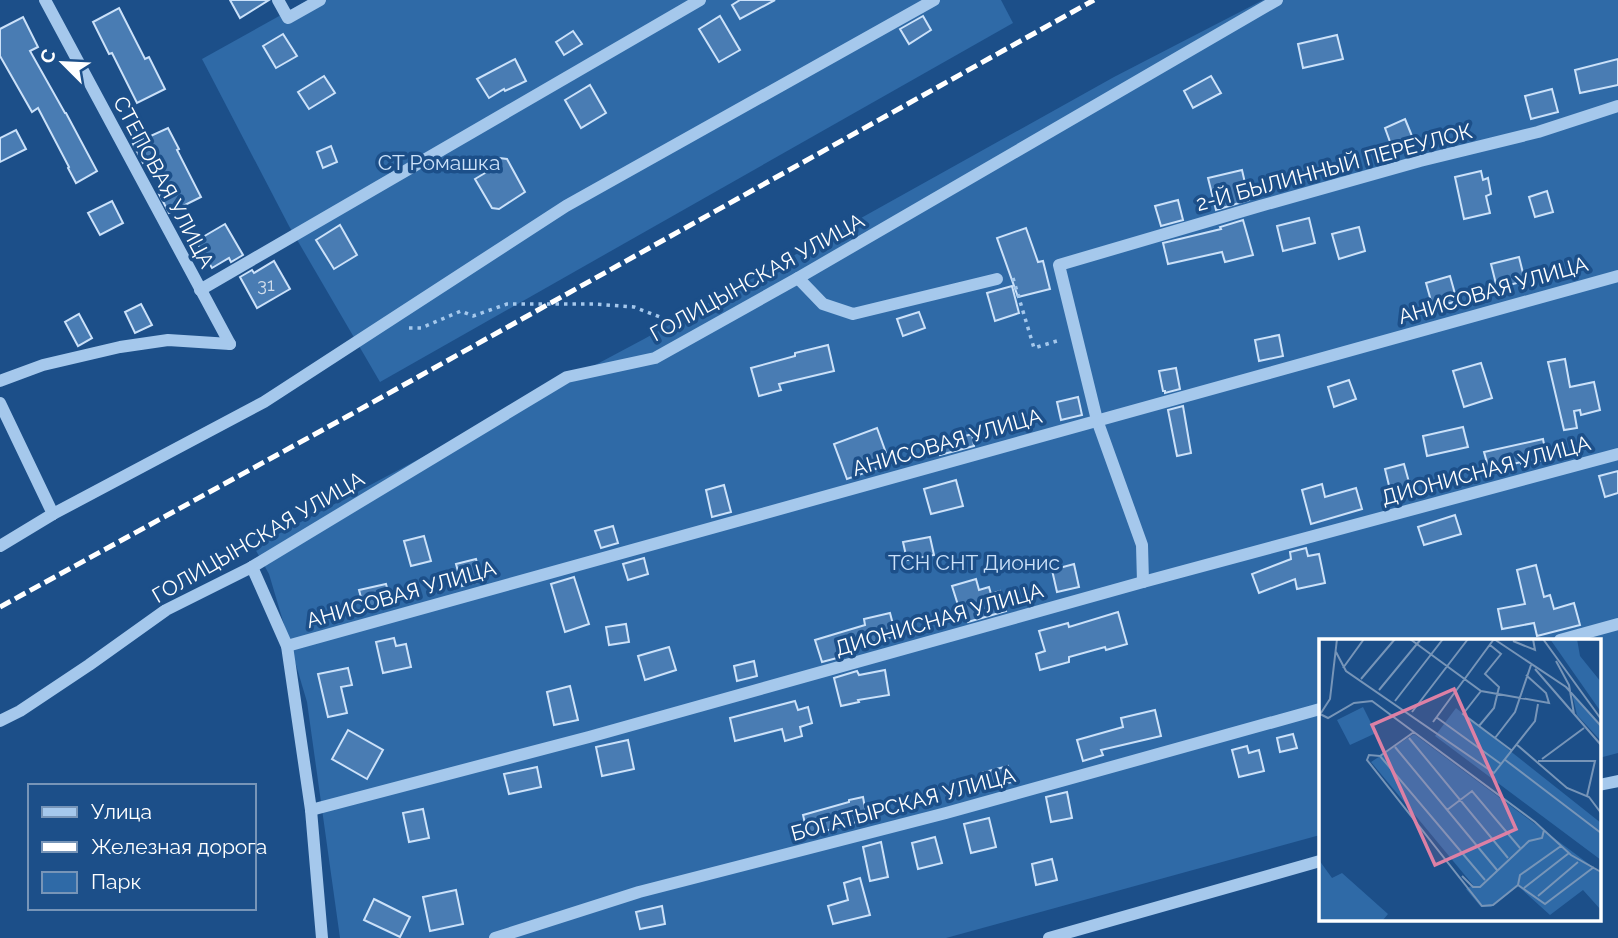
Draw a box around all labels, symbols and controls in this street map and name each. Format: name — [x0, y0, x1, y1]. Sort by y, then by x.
north arrow — [28, 28, 98, 98]
text: С — [35, 46, 60, 67]
street label: СТЕПОВАЯ УЛИЦА — [108, 92, 220, 272]
street label: 2-Й БЫЛИННЫЙ ПЕРЕУЛОК — [1193, 118, 1475, 216]
park label: СТ Ромашка — [378, 150, 500, 175]
street label: ГОЛИЦЫНСКАЯ УЛИЦА — [646, 208, 868, 346]
street label: АНИСОВАЯ УЛИЦА — [1395, 251, 1591, 329]
house number: 31 — [257, 274, 275, 295]
street label: АНИСОВАЯ УЛИЦА — [849, 403, 1045, 481]
street label: ДИОНИСНАЯ УЛИЦА — [1379, 430, 1593, 510]
street label: ГОЛИЦЫНСКАЯ УЛИЦА — [147, 466, 369, 608]
park label: ТСН СНТ Дионис — [888, 550, 1060, 575]
street label: АНИСОВАЯ УЛИЦА — [303, 555, 499, 633]
street label: ДИОНИСНАЯ УЛИЦА — [832, 577, 1046, 661]
inset map — [1319, 639, 1600, 920]
street label: БОГАТЫРСКАЯ УЛИЦА — [788, 762, 1018, 846]
legend — [28, 784, 256, 910]
text: Улица — [91, 799, 152, 824]
text: Железная дорога — [91, 834, 267, 859]
text: Парк — [91, 869, 141, 894]

